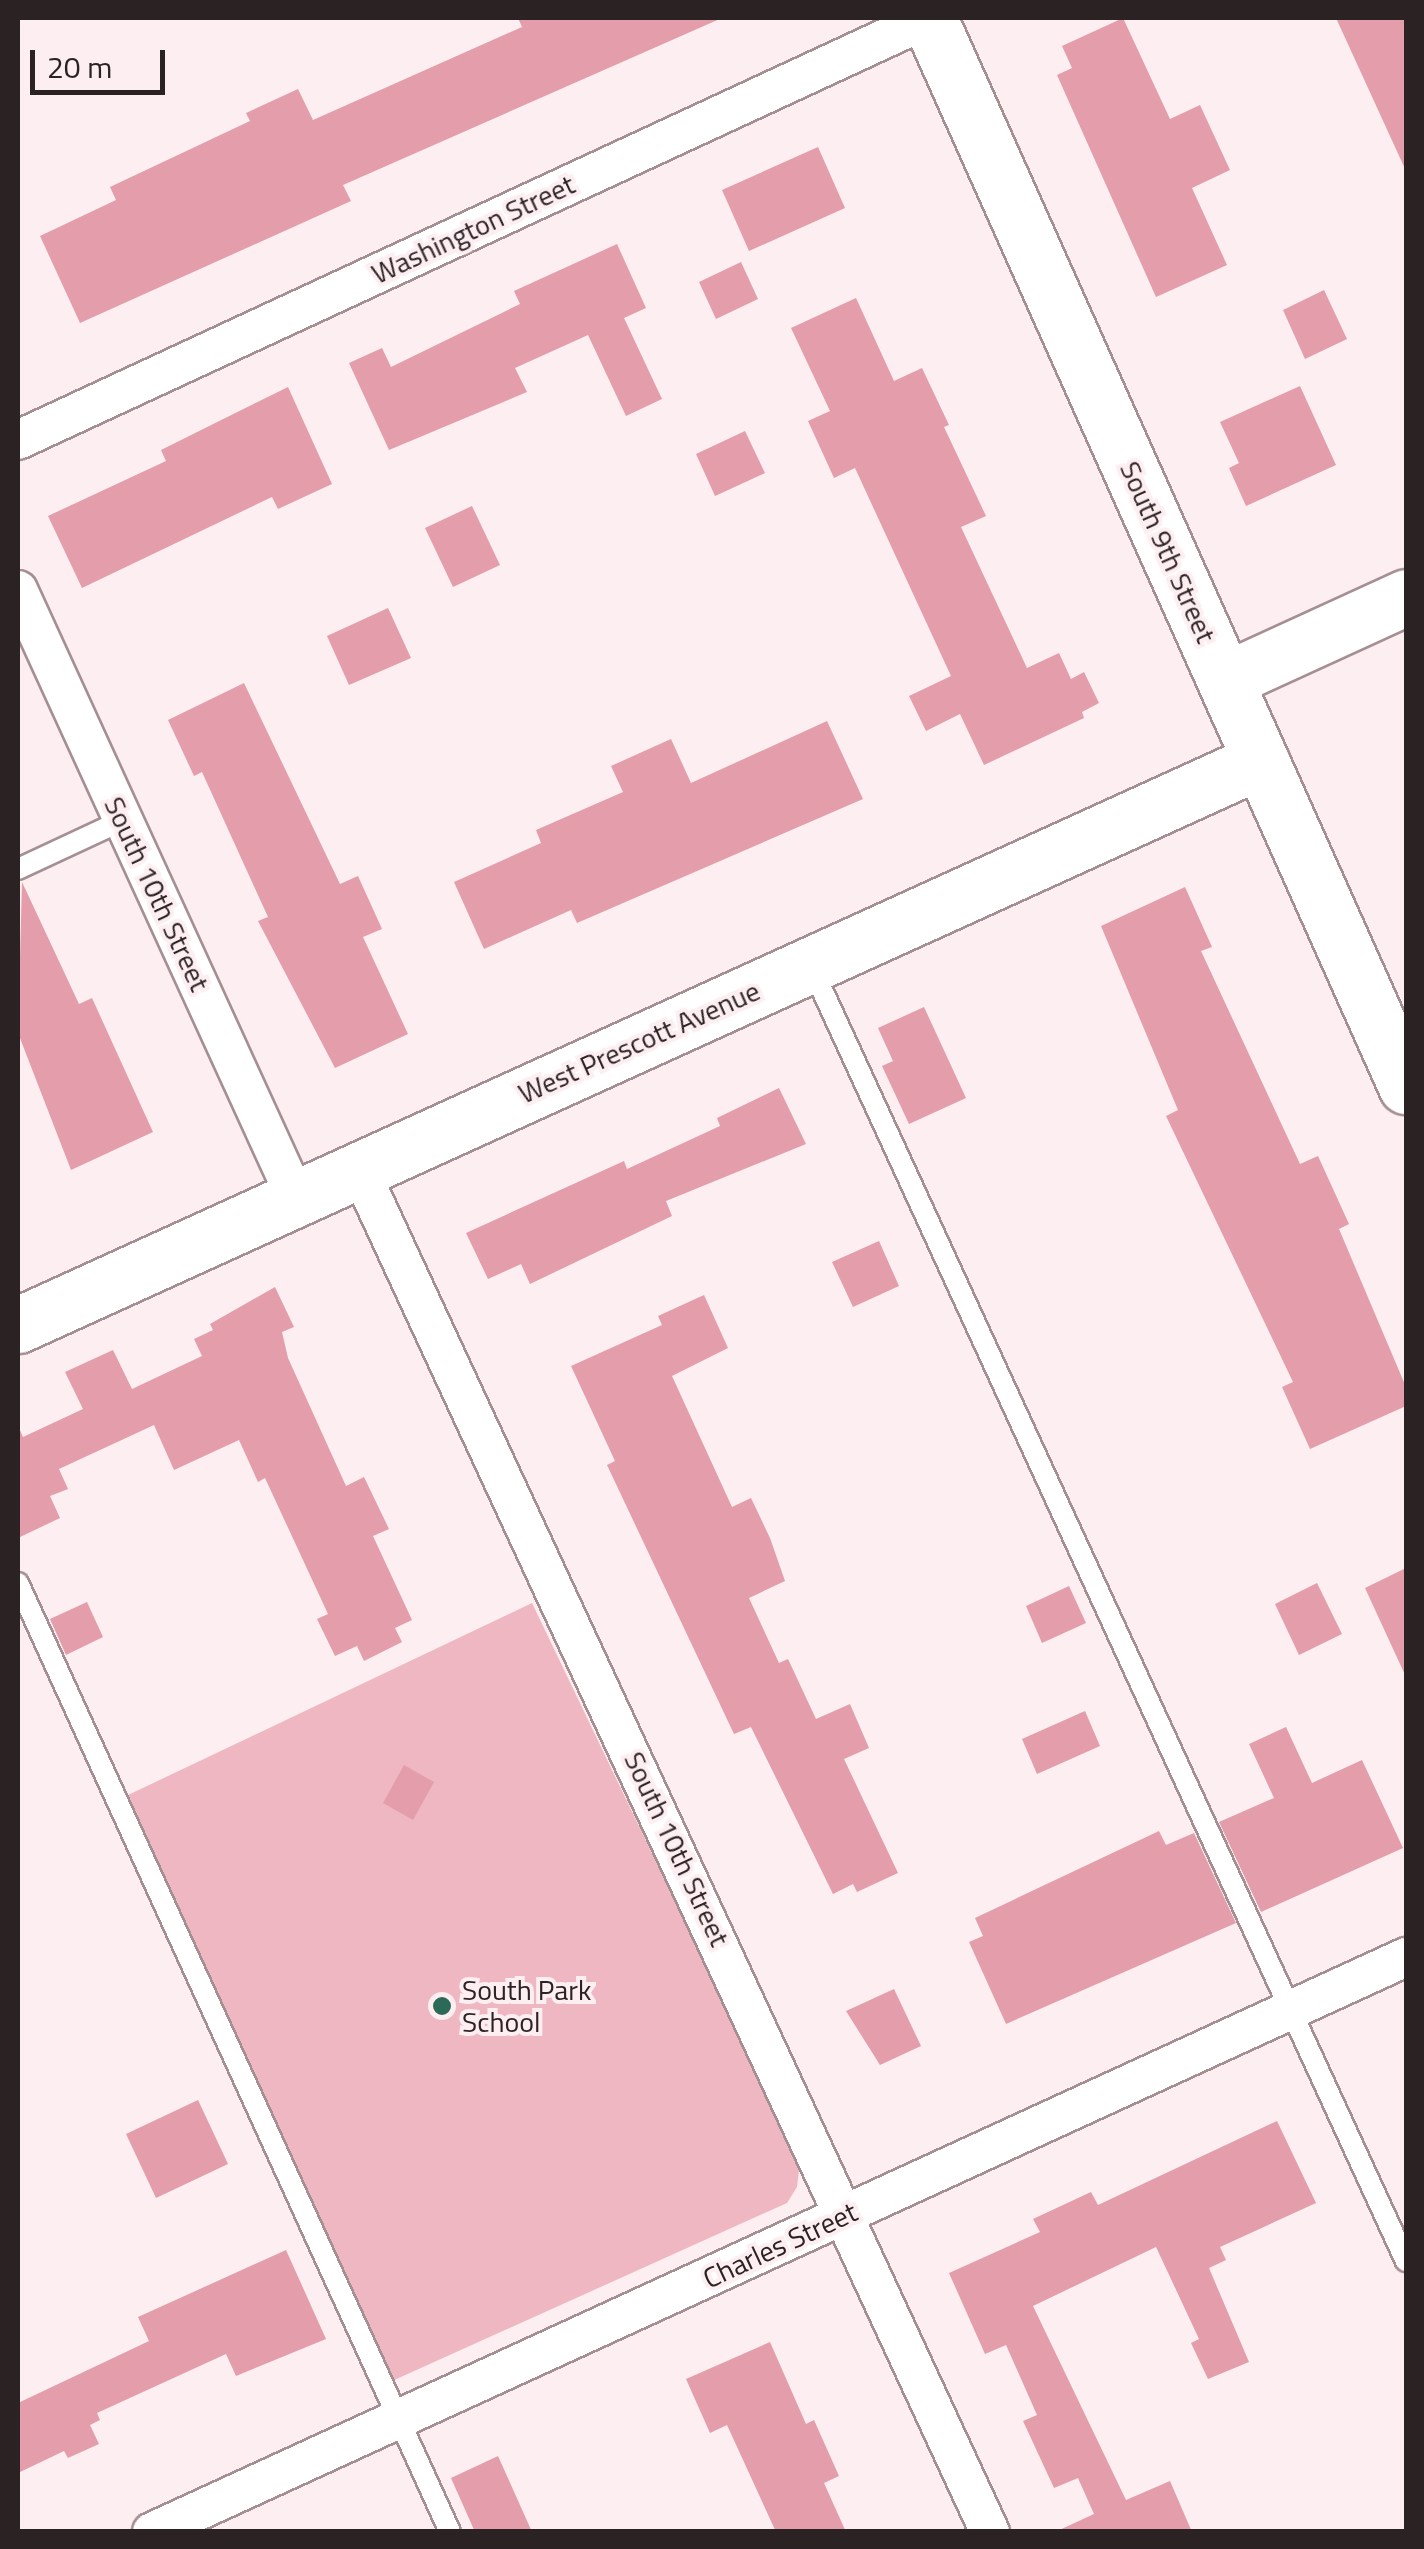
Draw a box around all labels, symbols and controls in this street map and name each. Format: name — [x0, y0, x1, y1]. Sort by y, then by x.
scale bar — [35, 30, 170, 92]
text: 20 m — [47, 44, 112, 90]
street label: Washington Street — [366, 167, 580, 291]
street label: South 9th Street — [1113, 456, 1223, 648]
street label: South 10th Street — [97, 792, 217, 996]
street label: West Prescott Avenue — [513, 974, 765, 1110]
street label: South 10th Street — [617, 1747, 737, 1951]
place label: South Park School — [462, 1973, 591, 2039]
marker: South Park School — [431, 1995, 453, 2017]
street label: Charles Street — [698, 2195, 862, 2295]

